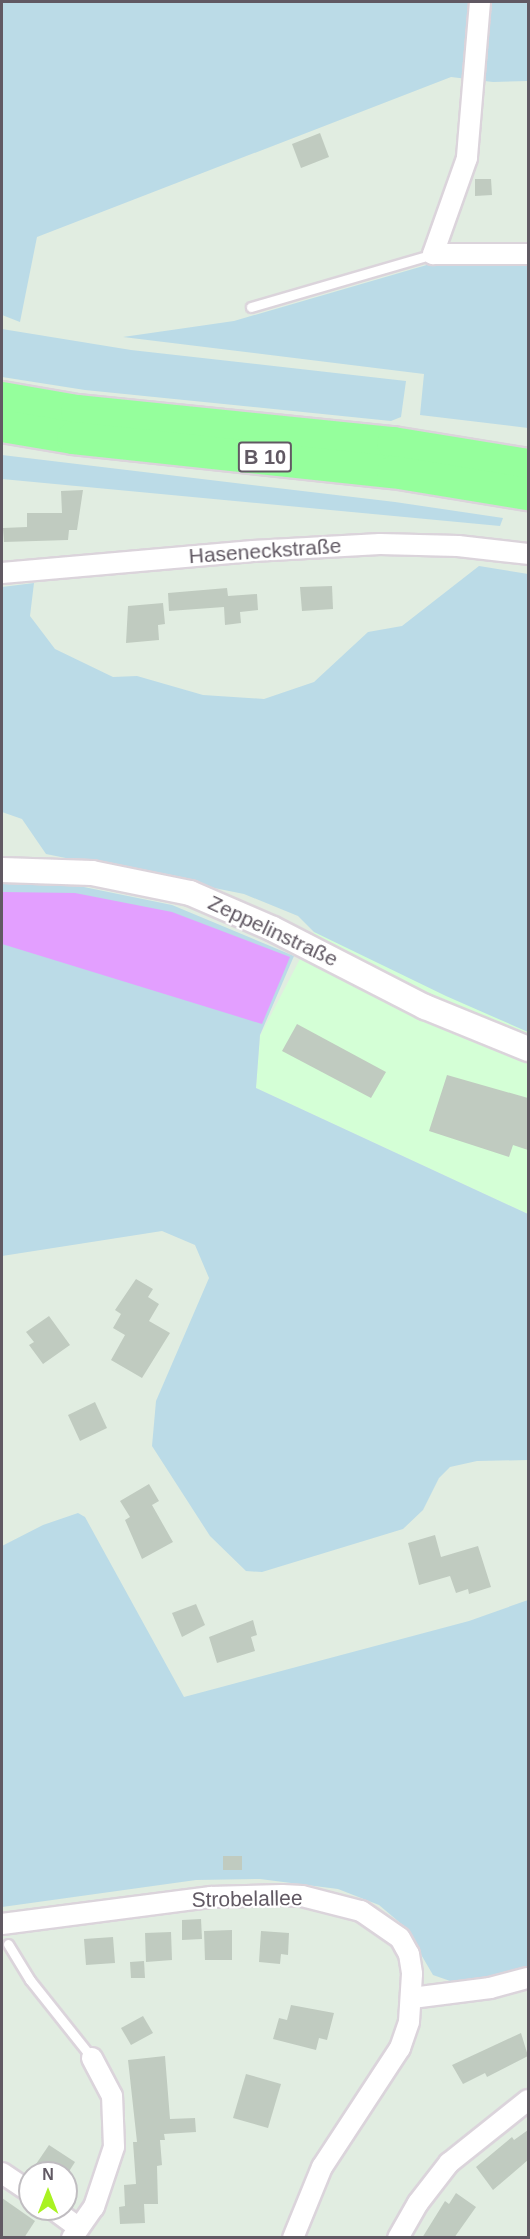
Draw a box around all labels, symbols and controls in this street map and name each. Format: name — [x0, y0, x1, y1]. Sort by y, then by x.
road number: B 10 — [236, 440, 294, 474]
street label: Haseneckstraße — [188, 533, 342, 569]
street label: Zeppelinstraße — [204, 890, 342, 972]
street label: Strobelallee — [191, 1885, 303, 1913]
north arrow — [18, 2161, 78, 2221]
text: N — [42, 2166, 54, 2183]

